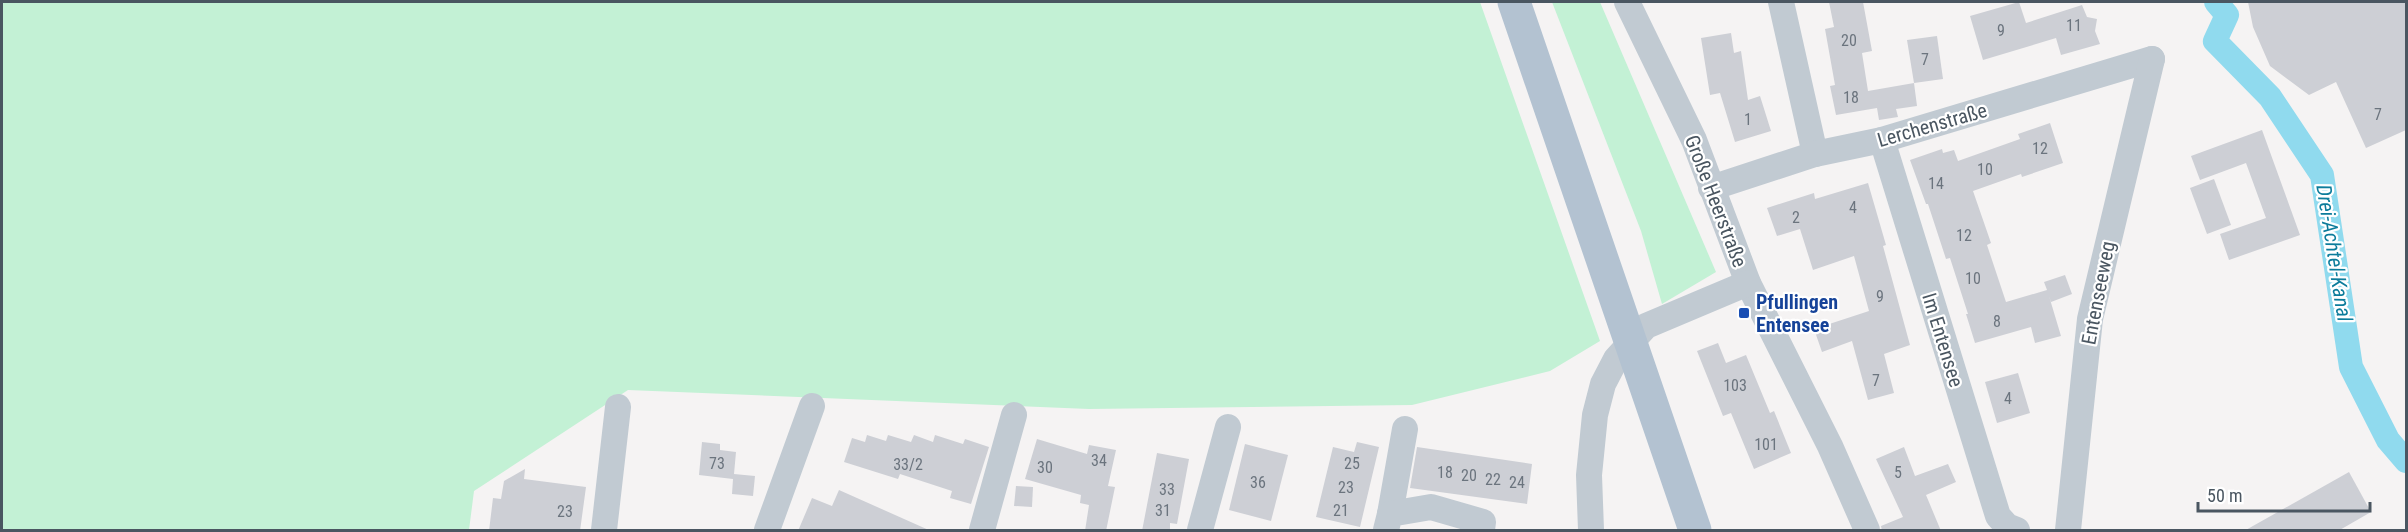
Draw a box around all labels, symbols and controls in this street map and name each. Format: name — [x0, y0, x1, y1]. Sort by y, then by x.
house number: 11 — [2066, 16, 2082, 35]
house number: 9 — [1997, 21, 2005, 40]
house number: 20 — [1841, 31, 1857, 50]
house number: 7 — [1921, 50, 1929, 69]
house number: 18 — [1843, 88, 1859, 107]
street label: Lerchenstraße — [1874, 98, 1990, 152]
house number: 7 — [2374, 105, 2382, 124]
house number: 1 — [1744, 110, 1752, 129]
street label: Große Heerstraße — [1680, 132, 1752, 270]
house number: 12 — [2032, 139, 2048, 158]
house number: 10 — [1977, 160, 1993, 179]
house number: 14 — [1928, 174, 1944, 193]
water label: Drei-Achtel-Kanal — [2311, 183, 2357, 324]
house number: 4 — [1849, 198, 1857, 217]
house number: 2 — [1792, 208, 1800, 227]
house number: 12 — [1956, 226, 1972, 245]
street label: Entenseeweg — [2076, 239, 2120, 347]
house number: 10 — [1965, 269, 1981, 288]
house number: 9 — [1876, 287, 1884, 306]
place label: Pfullingen Entensee — [1756, 290, 1838, 337]
street label: Im Entensee — [1917, 290, 1969, 390]
marker: Pfullingen Entensee — [1737, 306, 1751, 320]
house number: 8 — [1993, 312, 2001, 331]
house number: 7 — [1872, 371, 1880, 390]
house number: 103 — [1723, 376, 1747, 395]
house number: 4 — [2004, 389, 2012, 408]
house number: 101 — [1754, 435, 1778, 454]
house number: 34 — [1091, 451, 1107, 470]
house number: 73 — [709, 454, 725, 473]
house number: 25 — [1344, 454, 1360, 473]
house number: 33/2 — [893, 455, 923, 474]
house number: 30 — [1037, 458, 1053, 477]
house number: 18 — [1437, 463, 1453, 482]
house number: 5 — [1894, 463, 1902, 482]
house number: 20 — [1461, 466, 1477, 485]
house number: 22 — [1485, 470, 1501, 489]
house number: 36 — [1250, 473, 1266, 492]
house number: 24 — [1509, 473, 1525, 492]
scale bar — [2198, 475, 2370, 513]
house number: 23 — [1338, 478, 1354, 497]
house number: 33 — [1159, 480, 1175, 499]
text: 50 m — [2207, 485, 2242, 506]
house number: 31 — [1155, 501, 1171, 520]
house number: 21 — [1333, 501, 1349, 520]
house number: 23 — [557, 502, 573, 521]

